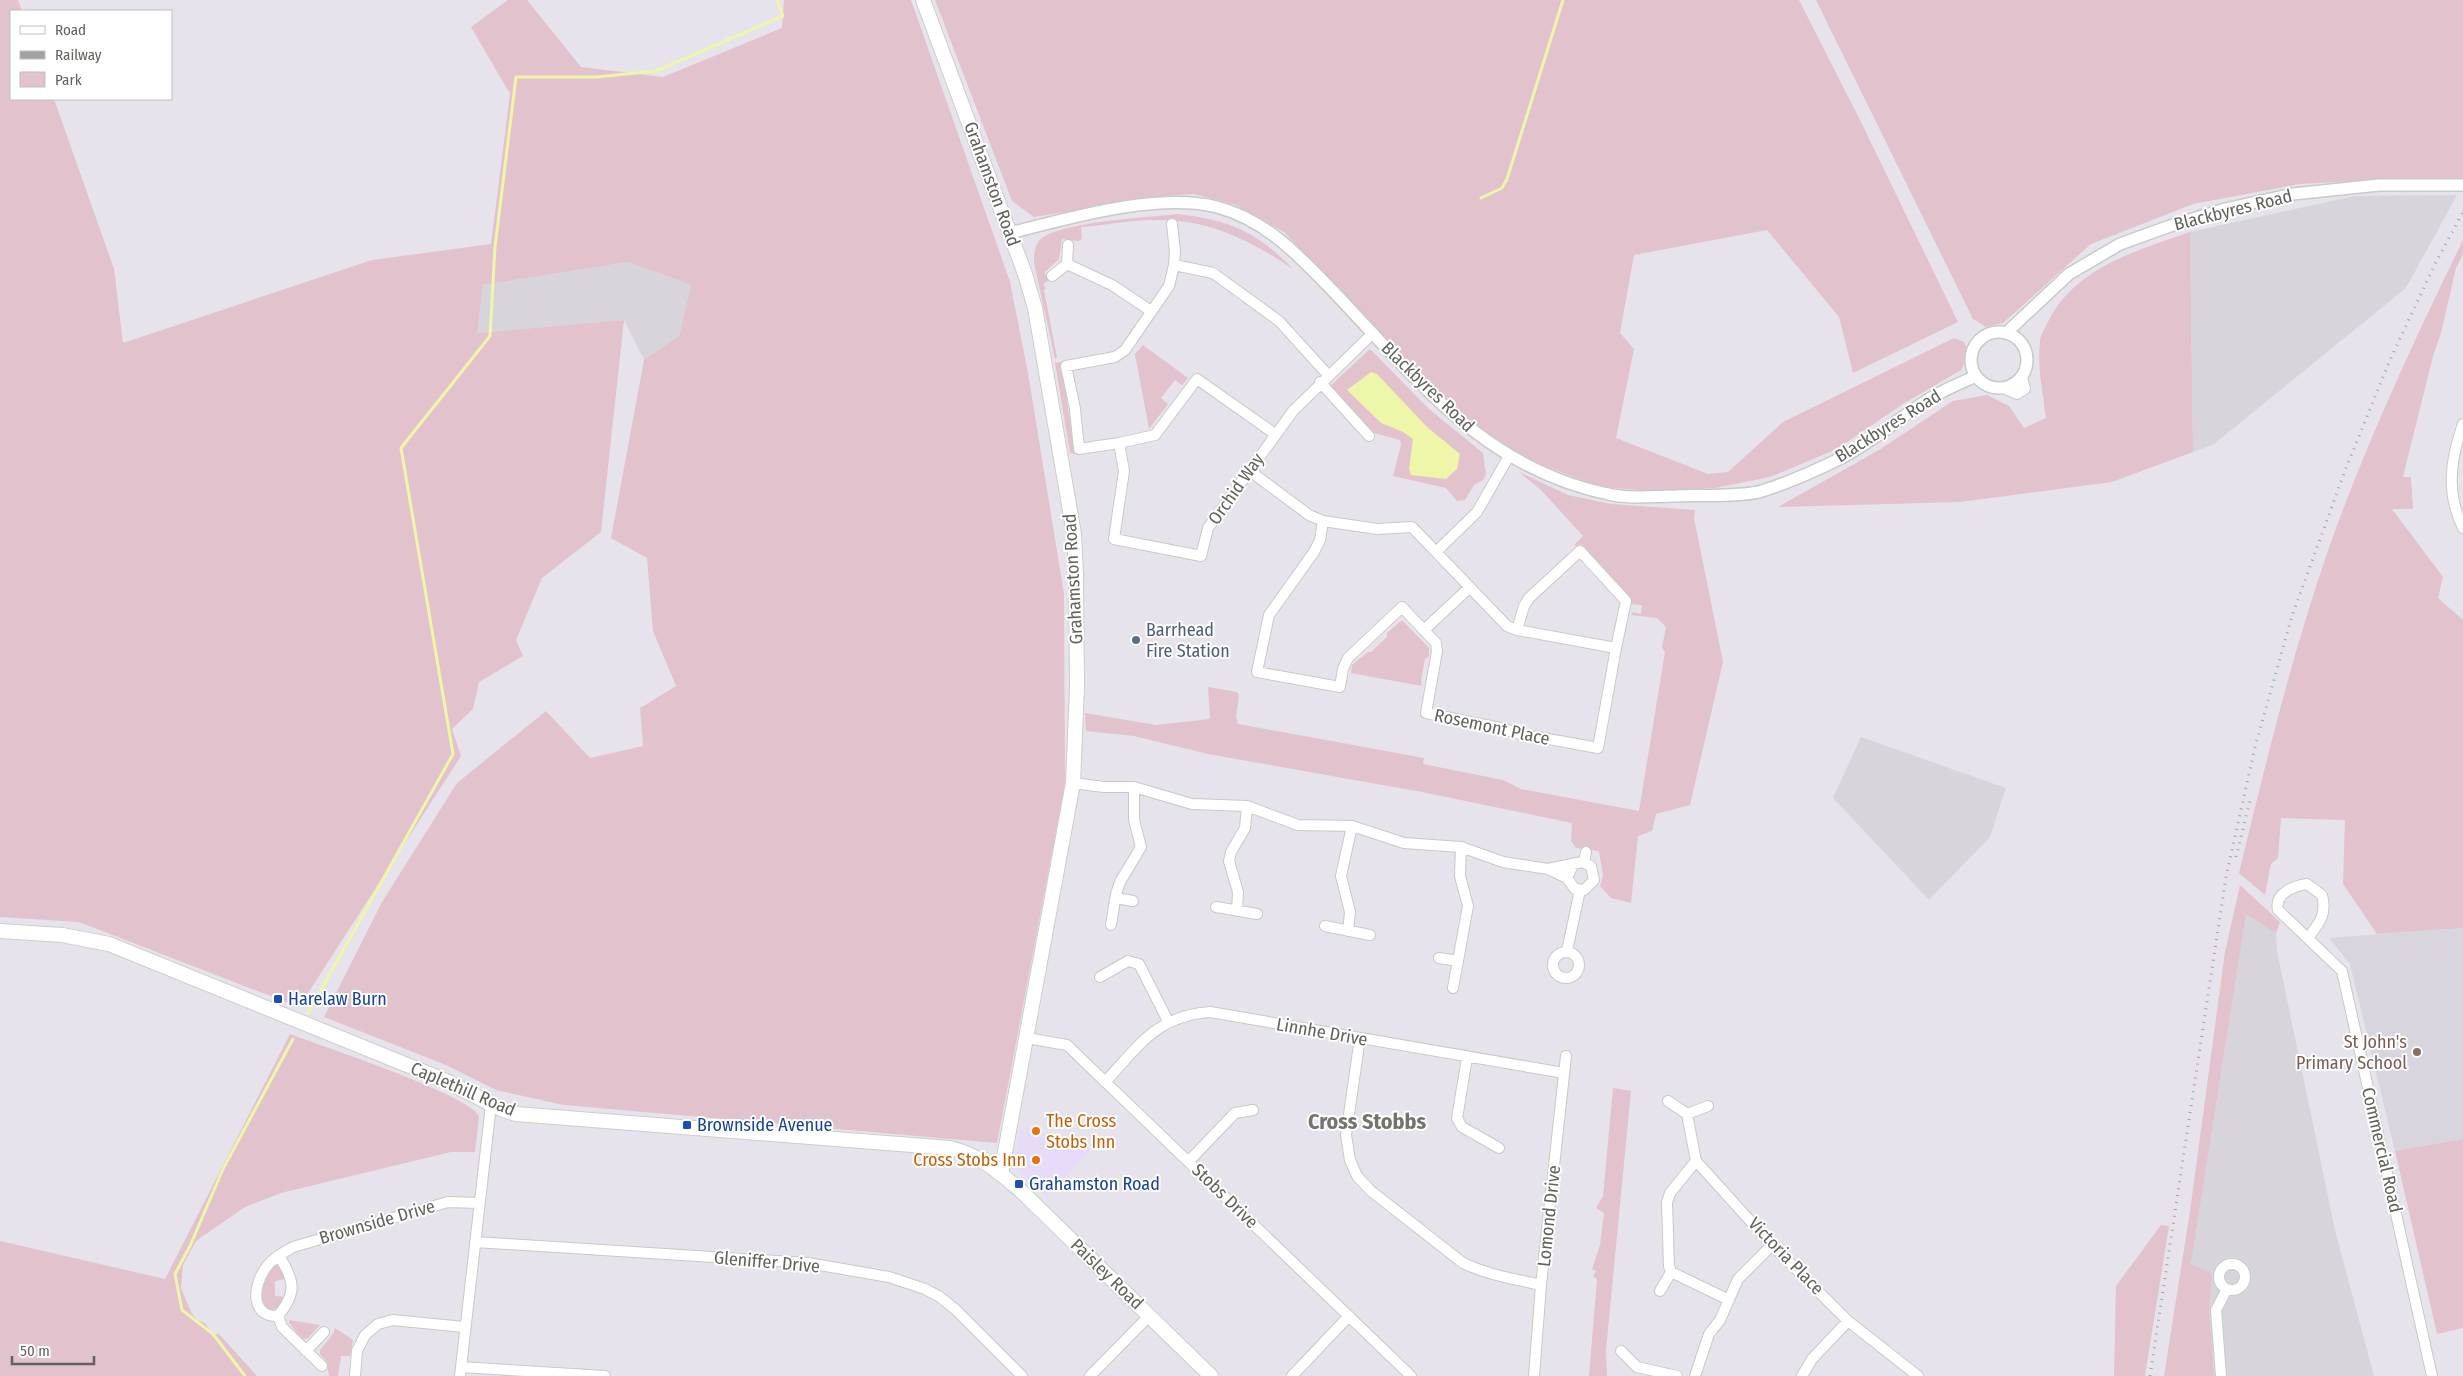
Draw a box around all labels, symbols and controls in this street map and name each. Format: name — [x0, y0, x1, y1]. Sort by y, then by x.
legend — [10, 10, 172, 100]
text: Road — [55, 21, 86, 39]
text: Railway — [55, 46, 102, 64]
text: Park — [55, 71, 82, 89]
street label: Grahamston Road — [959, 119, 1025, 249]
street label: Blackbyres Road — [2172, 185, 2294, 235]
street label: Blackbyres Road — [1377, 337, 1479, 437]
street label: Blackbyres Road — [1831, 385, 1945, 467]
street label: Orchid Way — [1203, 449, 1269, 529]
street label: Grahamston Road — [1059, 513, 1087, 645]
place label: Barrhead Fire Station — [1146, 619, 1230, 662]
marker: Barrhead Fire Station — [1130, 634, 1142, 646]
street label: Rosemont Place — [1432, 704, 1552, 750]
place label: Harelaw Burn — [288, 988, 387, 1010]
marker: Harelaw Burn — [272, 993, 284, 1005]
street label: Linnhe Drive — [1275, 1013, 1369, 1051]
place label: St John's Primary School — [2296, 1031, 2407, 1074]
marker: St John's Primary School — [2411, 1046, 2423, 1058]
street label: Caplethill Road — [407, 1057, 519, 1121]
street label: Commercial Road — [2357, 1085, 2407, 1215]
district label: Cross Stobbs — [1308, 1108, 1426, 1135]
place label: The Cross Stobs Inn — [1046, 1110, 1117, 1153]
place label: Brownside Avenue — [697, 1114, 833, 1136]
marker: Brownside Avenue — [681, 1119, 693, 1131]
marker: The Cross Stobs Inn — [1030, 1125, 1042, 1137]
place label: Cross Stobs Inn — [913, 1149, 1026, 1171]
marker: Cross Stobs Inn — [1030, 1154, 1042, 1166]
street label: Stobs Drive — [1187, 1159, 1263, 1233]
street label: Lomond Drive — [1533, 1164, 1565, 1268]
place label: Grahamston Road — [1029, 1173, 1160, 1195]
marker: Grahamston Road — [1013, 1178, 1025, 1190]
street label: Brownside Drive — [317, 1195, 438, 1249]
street label: Victoria Place — [1744, 1213, 1828, 1299]
street label: Paisley Road — [1066, 1234, 1148, 1314]
street label: Gleniffer Drive — [713, 1246, 821, 1278]
scale bar — [12, 1334, 95, 1366]
text: 50 m — [20, 1342, 50, 1360]

